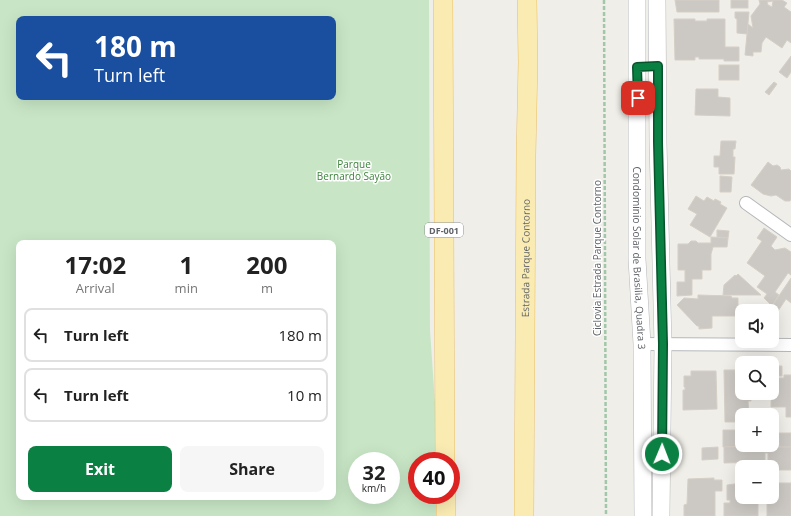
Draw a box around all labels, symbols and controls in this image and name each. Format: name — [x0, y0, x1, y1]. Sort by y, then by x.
text: 180 m — [94, 27, 177, 65]
icon: left — [28, 32, 80, 84]
text: Turn left — [94, 63, 165, 87]
pin — [621, 81, 655, 115]
icon: arrive — [627, 87, 649, 109]
park label: Parque Bernardo Sayão — [317, 157, 391, 183]
street label: Condomínio Solar de Brasilia, Quadra 3 — [630, 166, 649, 350]
street label: Ciclovia Estrada Parque Contorno — [590, 180, 604, 336]
street label: Estrada Parque Contorno — [518, 199, 533, 317]
road number: DF-001 — [425, 223, 463, 237]
text: 17:02 — [64, 248, 126, 281]
text: 1 — [179, 248, 193, 281]
text: 200 — [246, 248, 288, 281]
text: Arrival — [76, 279, 115, 297]
text: min — [175, 279, 198, 297]
text: m — [261, 279, 273, 297]
map controls — [735, 304, 779, 504]
button: sound — [735, 304, 779, 348]
icon: left — [30, 324, 52, 346]
text: Turn left — [64, 325, 129, 345]
text: 180 m — [278, 325, 322, 345]
button: search — [735, 356, 779, 400]
icon: left — [30, 384, 52, 406]
text: Turn left — [64, 385, 129, 405]
text: 10 m — [287, 385, 322, 405]
button: + — [735, 408, 779, 452]
position arrow — [641, 433, 683, 475]
button: Exit — [28, 446, 172, 492]
button: Share — [180, 446, 324, 492]
speed limit sign: 40 — [408, 452, 460, 504]
text: 32 — [363, 459, 385, 486]
button: − — [735, 460, 779, 504]
text: km/h — [362, 481, 386, 495]

